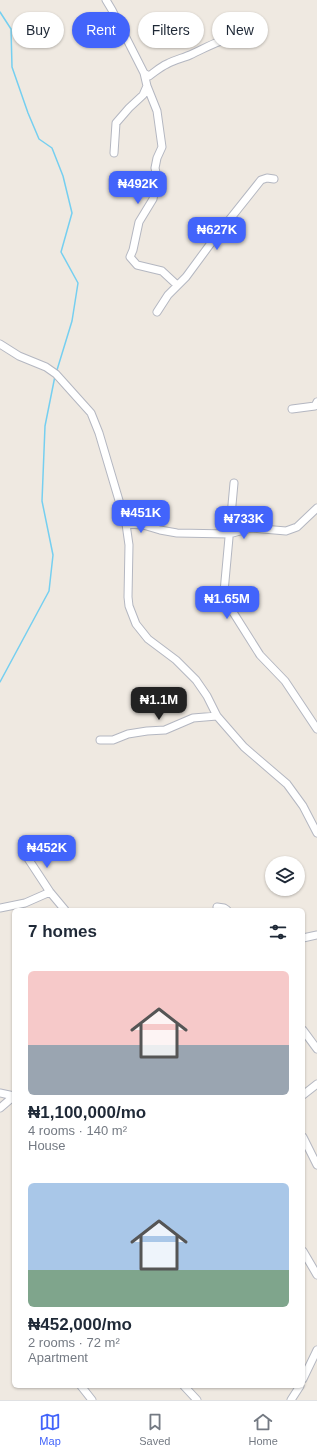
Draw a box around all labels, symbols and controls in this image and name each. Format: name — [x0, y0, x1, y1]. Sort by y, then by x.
chip: Buy — [12, 12, 64, 48]
chip: Rent — [72, 12, 130, 48]
chip: Filters — [138, 12, 204, 48]
chip: New — [212, 12, 268, 48]
pin: ₦492K — [110, 171, 166, 205]
text: ₦492K — [118, 176, 158, 191]
pin: ₦627K — [189, 217, 245, 251]
text: ₦627K — [197, 222, 237, 237]
pin: ₦451K — [113, 500, 169, 534]
text: ₦451K — [121, 505, 161, 520]
pin: ₦733K — [216, 506, 272, 540]
text: ₦733K — [224, 511, 264, 526]
pin: ₦1.65M — [194, 586, 260, 620]
text: ₦1.65M — [204, 591, 250, 606]
pin: ₦1.1M — [131, 687, 187, 721]
text: ₦1.1M — [140, 692, 178, 707]
pin: ₦452K — [19, 835, 75, 869]
text: ₦452K — [27, 840, 67, 855]
map controls — [265, 856, 305, 896]
button: layers — [265, 856, 305, 896]
icon: filters — [267, 921, 289, 943]
text: 7 homes — [28, 922, 97, 941]
icon: home — [123, 997, 195, 1069]
text: ₦1,100,000/mo — [28, 1103, 146, 1122]
text: 4 rooms · 140 m² — [28, 1123, 127, 1138]
text: House — [28, 1138, 66, 1153]
icon: home — [123, 1209, 195, 1281]
text: ₦452,000/mo — [28, 1315, 132, 1334]
text: 2 rooms · 72 m² — [28, 1335, 120, 1350]
text: Apartment — [28, 1350, 88, 1365]
tab: Map — [39, 1411, 61, 1447]
tab: Saved — [139, 1411, 170, 1447]
tab: Home — [249, 1411, 278, 1447]

